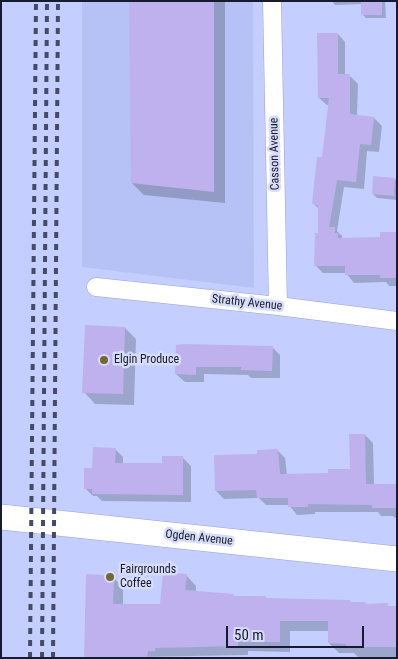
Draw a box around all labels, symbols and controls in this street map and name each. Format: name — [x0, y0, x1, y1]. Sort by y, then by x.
street label: Casson Avenue — [267, 118, 283, 190]
street label: Strathy Avenue — [211, 292, 283, 314]
place label: Elgin Produce — [114, 353, 179, 367]
marker: Elgin Produce — [98, 354, 110, 366]
street label: Ogden Avenue — [165, 527, 233, 549]
place label: Fairgrounds Coffee — [120, 563, 176, 591]
marker: Fairgrounds Coffee — [104, 571, 116, 583]
scale bar — [228, 616, 366, 648]
text: 50 m — [234, 626, 264, 644]

